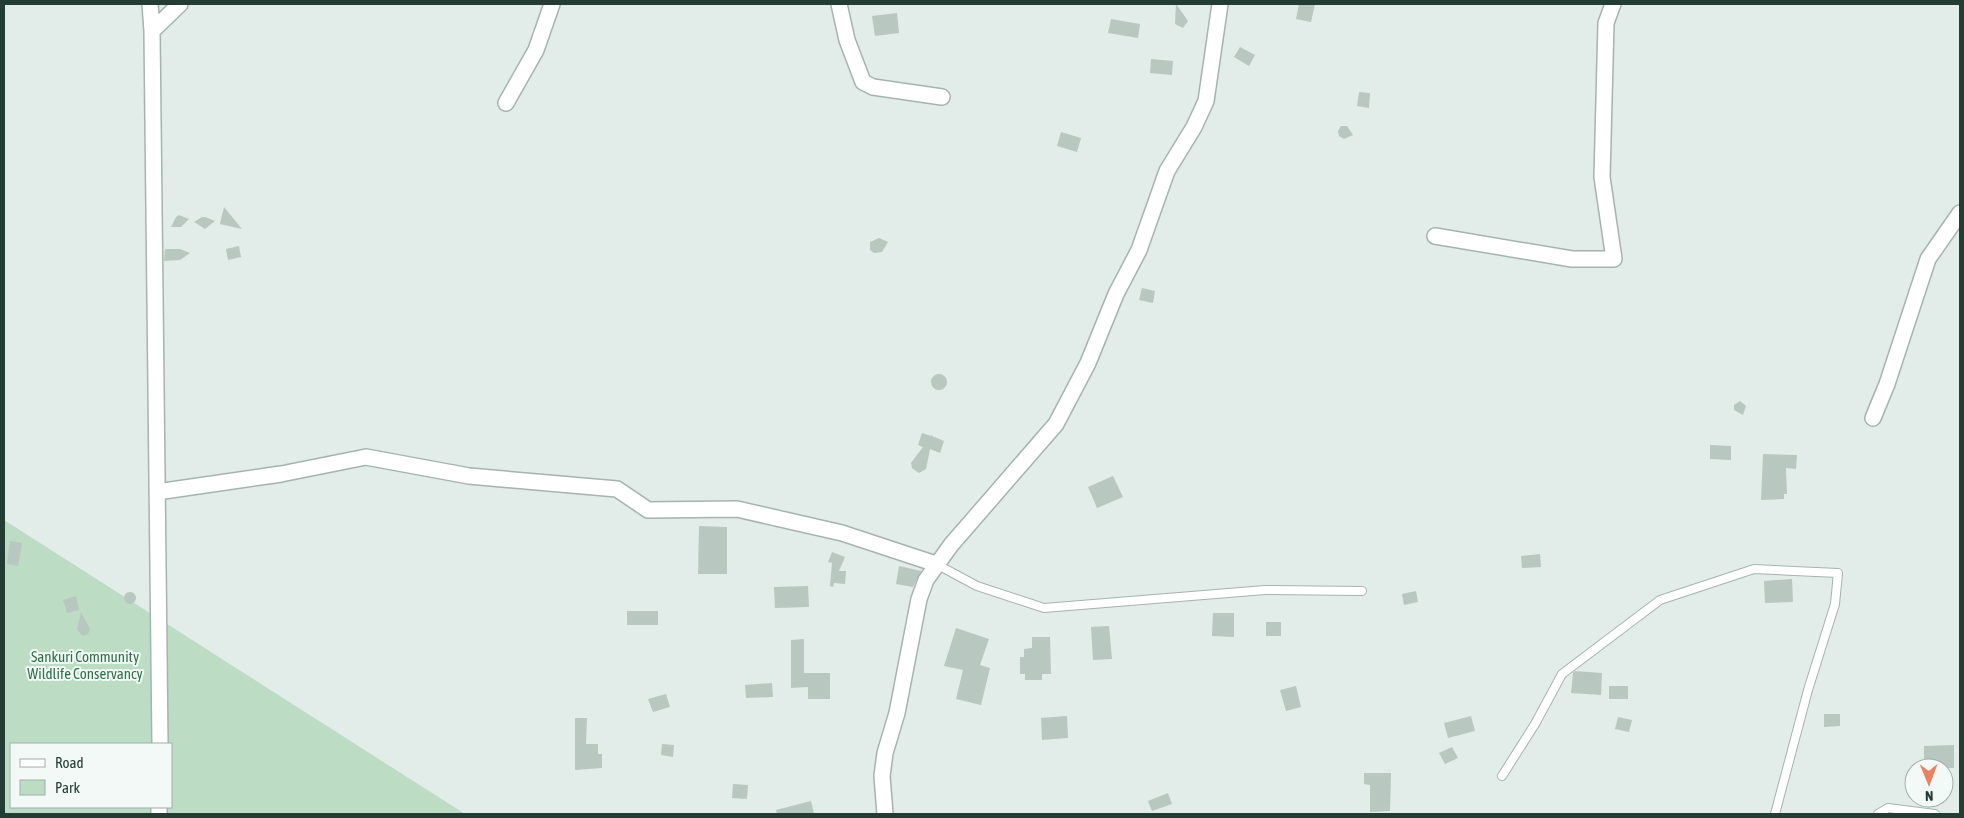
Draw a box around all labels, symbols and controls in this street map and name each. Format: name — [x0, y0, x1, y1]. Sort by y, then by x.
park label: Sankuri Community Wildlife Conservancy — [27, 648, 143, 682]
legend — [10, 743, 172, 808]
text: Road — [55, 754, 84, 771]
north arrow — [1904, 758, 1954, 808]
text: Park — [55, 779, 80, 796]
text: N — [1925, 788, 1933, 804]

